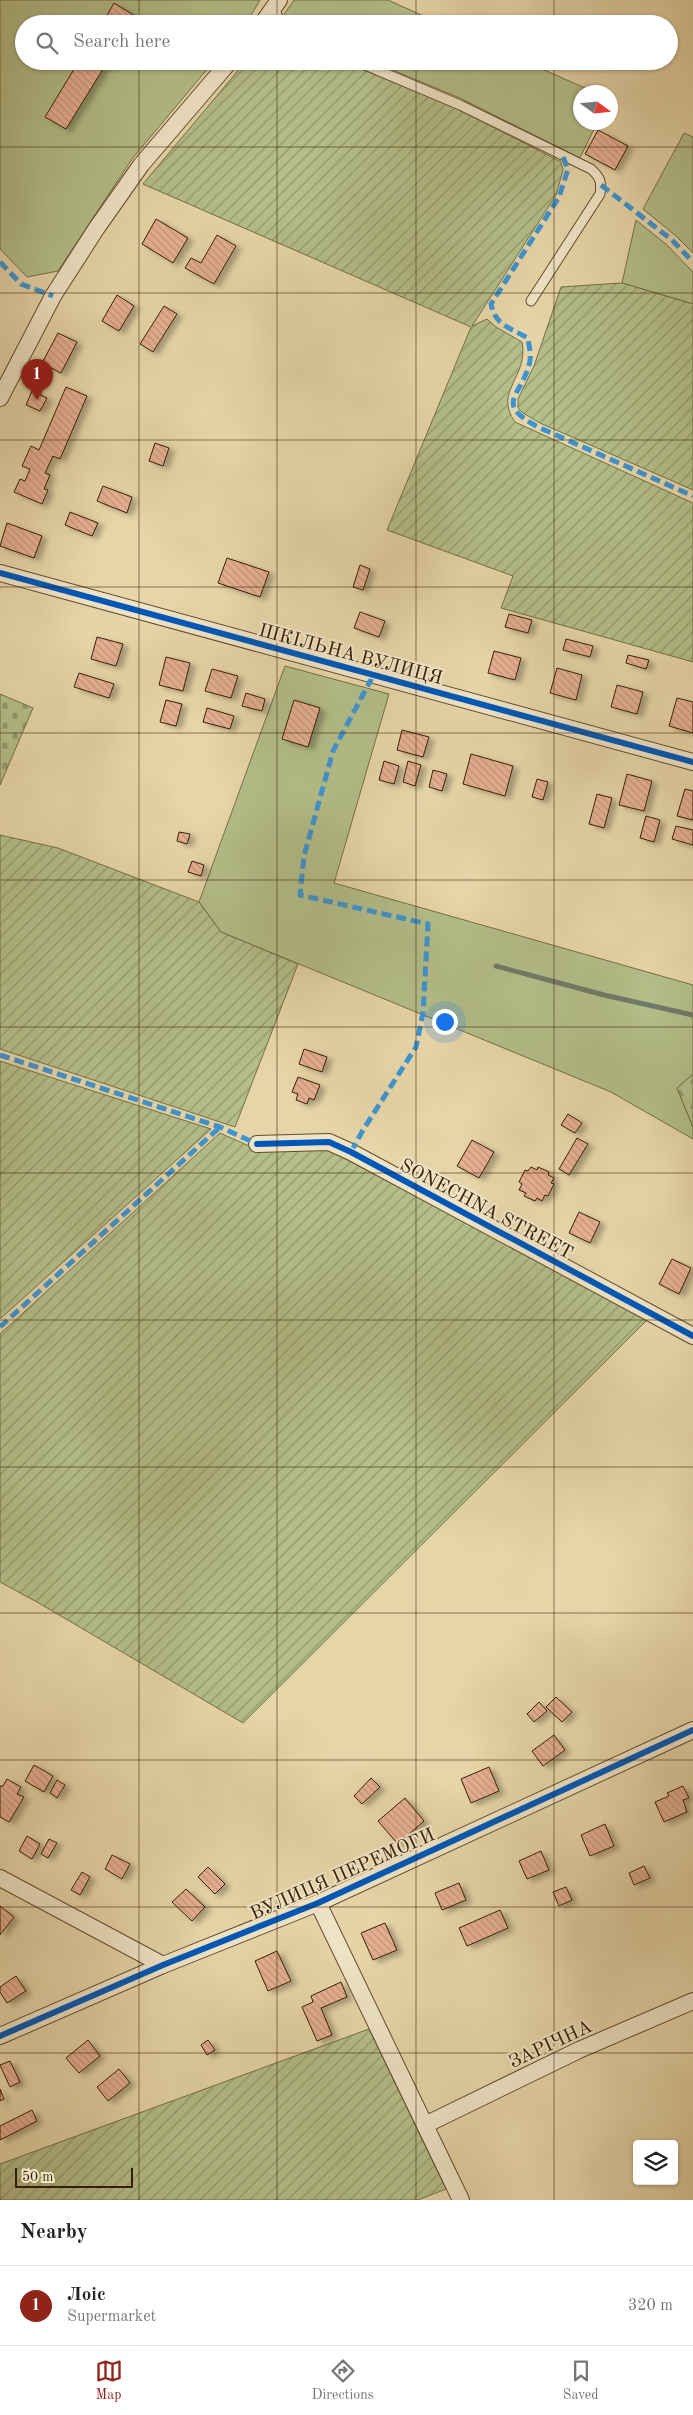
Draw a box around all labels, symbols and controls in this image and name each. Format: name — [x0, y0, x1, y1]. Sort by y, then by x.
search box — [15, 15, 678, 70]
icon: search — [33, 29, 61, 57]
text: Search here — [73, 33, 170, 52]
north arrow — [573, 85, 618, 130]
pin: 1 — [21, 359, 53, 400]
street label: ШКІЛЬНА ВУЛИЦЯ — [256, 622, 444, 689]
your location — [432, 1009, 458, 1035]
street label: SONECHNA STREET — [396, 1156, 576, 1264]
street label: ВУЛИЦЯ ПЕРЕМОГИ — [248, 1826, 438, 1925]
street label: ЗАРІЧНА — [507, 2018, 596, 2073]
map controls — [633, 2140, 678, 2185]
button: layers — [633, 2140, 678, 2185]
scale bar — [15, 2165, 132, 2188]
text: 50 m — [22, 2170, 53, 2184]
text: Nearby — [20, 2222, 88, 2243]
text: Лоіс — [67, 2286, 106, 2305]
text: 1 — [31, 2298, 41, 2314]
text: 320 m — [628, 2298, 673, 2314]
text: Supermarket — [67, 2309, 156, 2325]
tab: Map — [95, 2357, 123, 2404]
tab: Directions — [312, 2357, 374, 2404]
tab: Saved — [563, 2357, 598, 2404]

